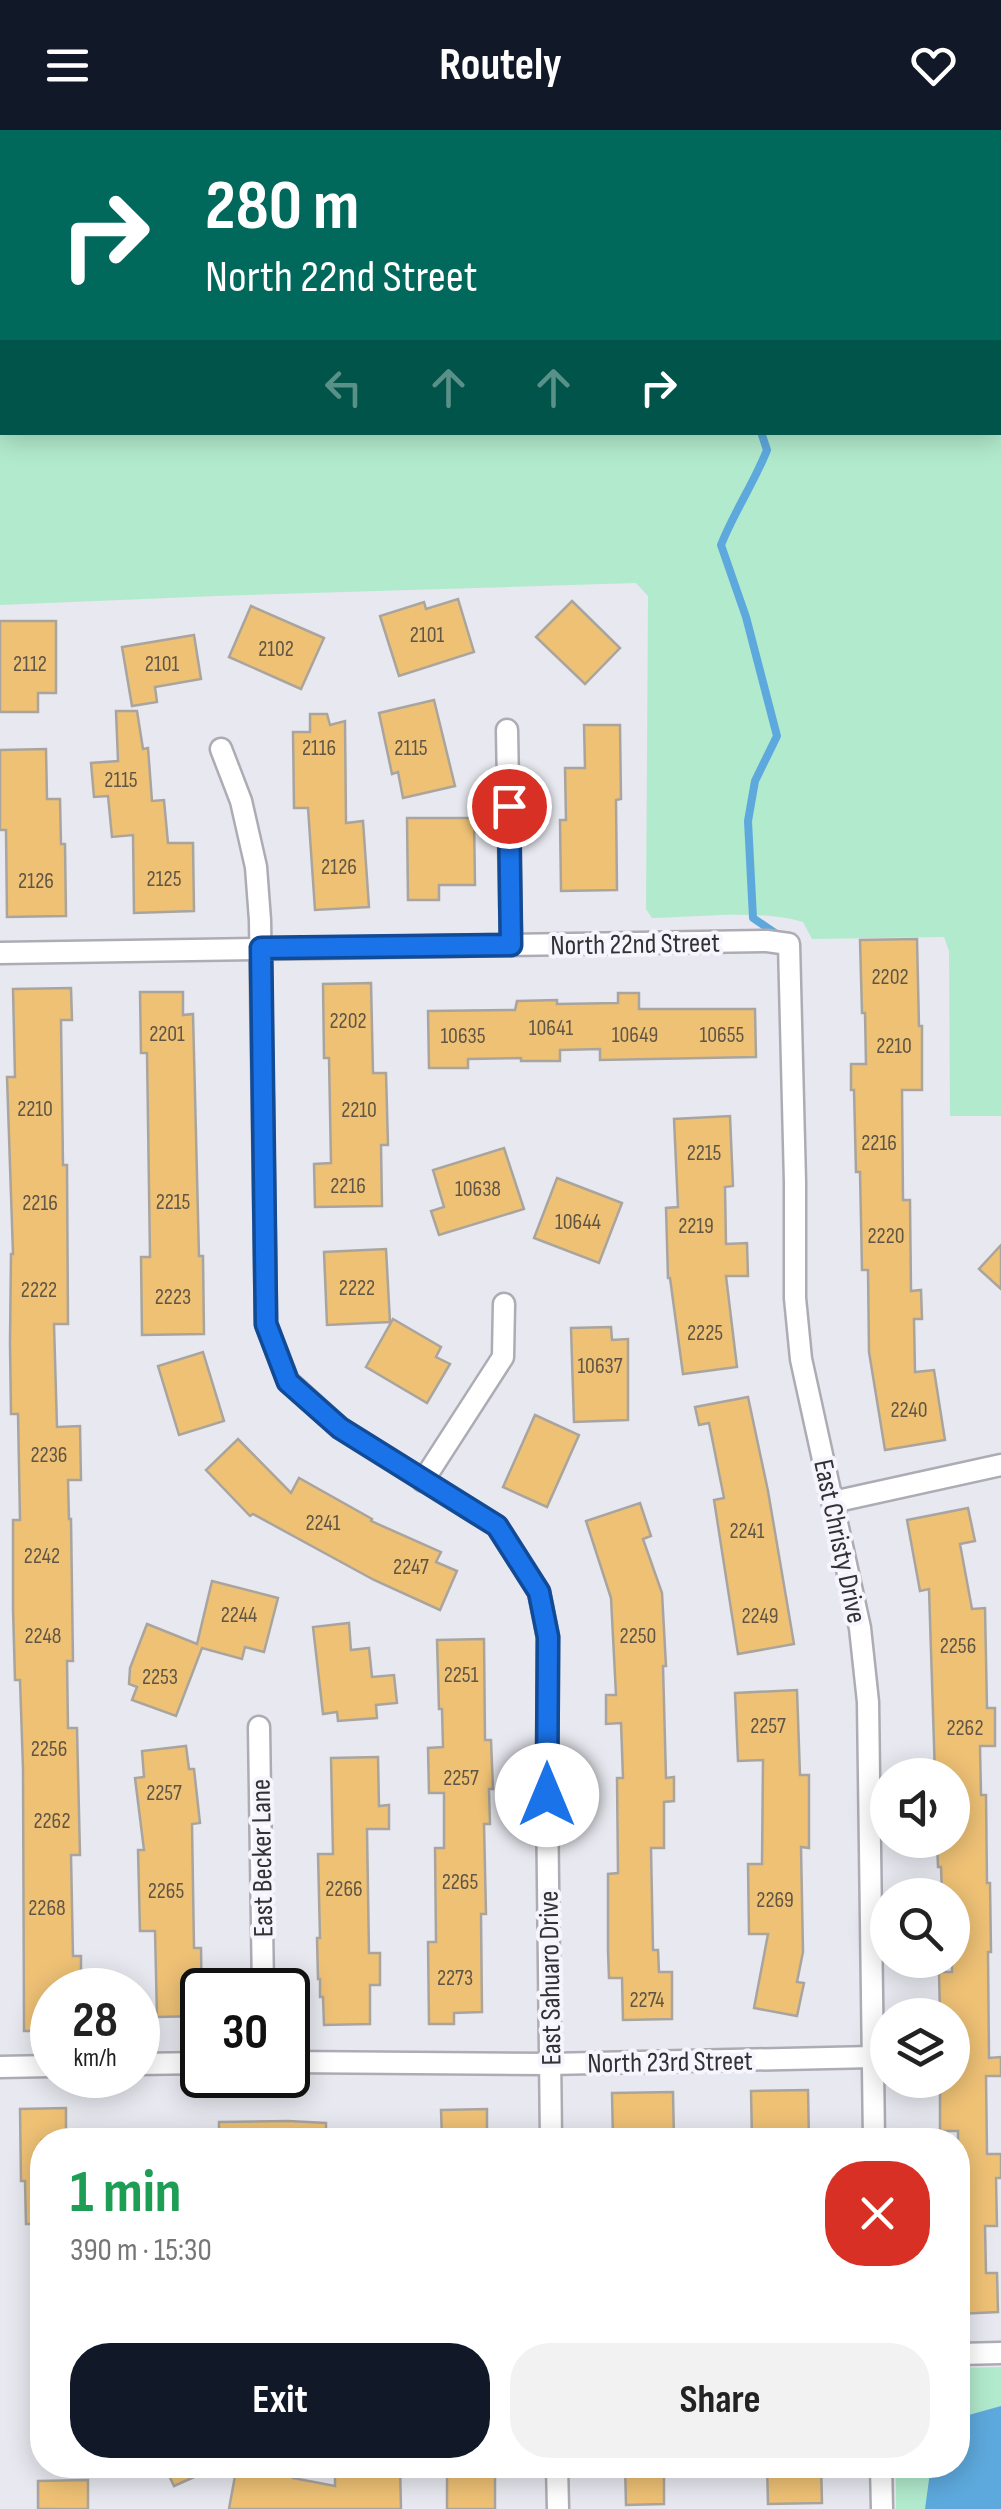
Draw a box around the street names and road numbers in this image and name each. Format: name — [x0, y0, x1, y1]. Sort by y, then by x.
street label: North 22nd Street — [550, 927, 720, 962]
street label: East Christy Drive — [806, 1456, 873, 1626]
street label: East Becker Lane — [245, 1779, 280, 1937]
street label: East Sahuaro Drive — [532, 1890, 569, 2066]
street label: North 23rd Street — [587, 2045, 753, 2080]

